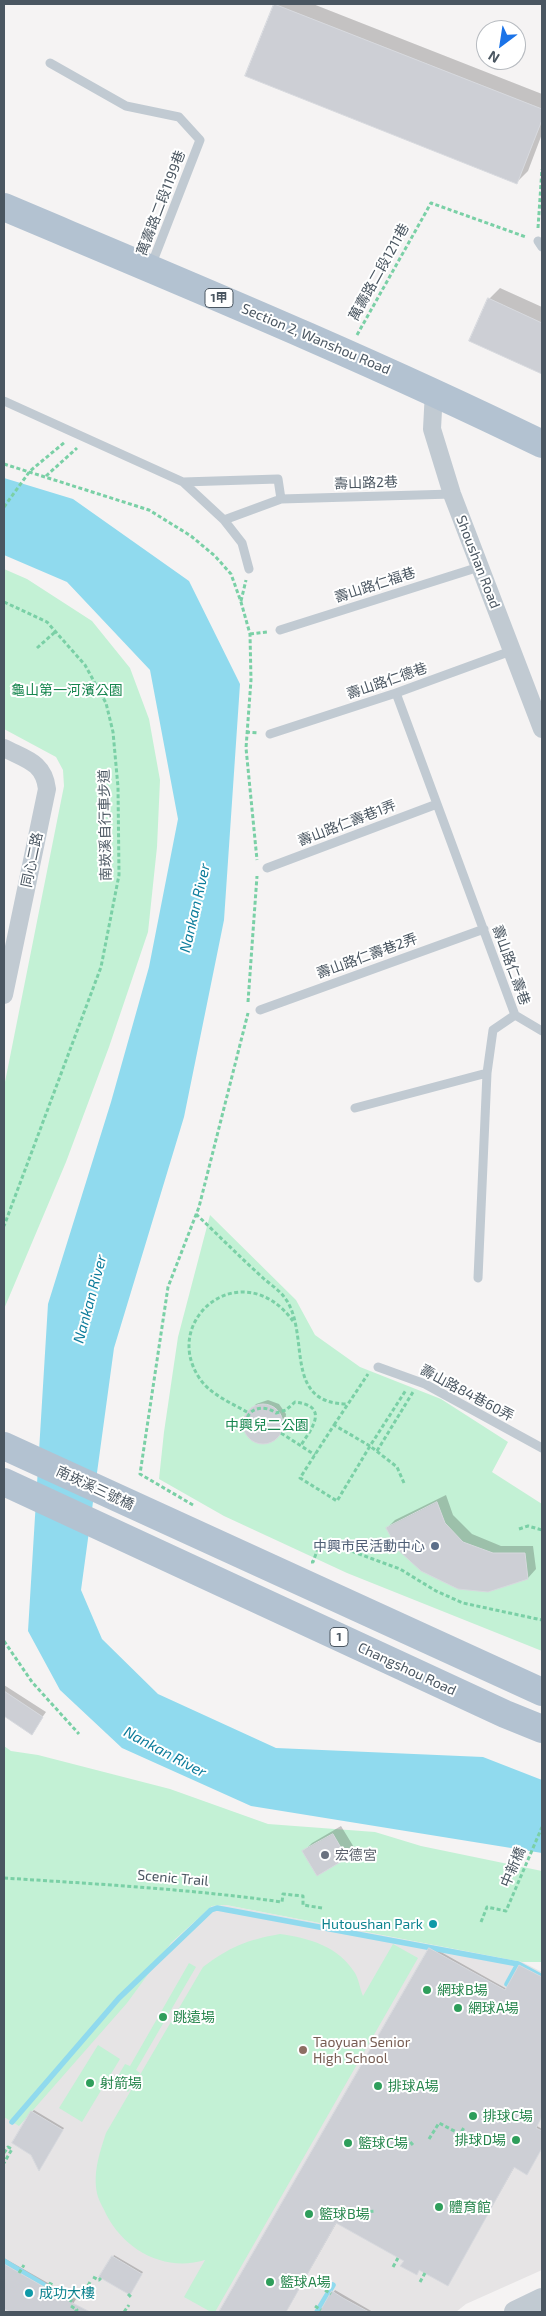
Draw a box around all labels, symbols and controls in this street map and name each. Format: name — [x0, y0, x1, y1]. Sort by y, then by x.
north arrow — [476, 20, 526, 70]
text: N — [485, 48, 502, 67]
street label: 萬壽路二段1199巷 — [133, 148, 189, 258]
street label: 萬壽路二段1211巷 — [345, 220, 413, 324]
road number: 1甲 — [205, 288, 233, 308]
street label: Section 2, Wanshou Road — [239, 300, 393, 378]
street label: 壽山路2巷 — [334, 473, 398, 493]
street label: Shoushan Road — [453, 513, 503, 611]
street label: 壽山路仁福巷 — [332, 564, 418, 606]
street label: 壽山路仁德巷 — [345, 659, 429, 703]
park label: 龜山第一河濱公園 — [11, 682, 123, 698]
street label: 南崁溪自行車步道 — [96, 769, 114, 881]
street label: 壽山路仁壽巷1弄 — [296, 797, 398, 849]
street label: 同心二路 — [18, 831, 46, 889]
water label: Nankan River — [176, 862, 214, 954]
street label: 壽山路仁壽巷 — [489, 923, 533, 1007]
street label: 壽山路仁壽巷2弄 — [314, 930, 420, 982]
water label: Nankan River — [70, 1253, 110, 1345]
street label: 壽山路84巷60弄 — [417, 1361, 517, 1425]
park label: 中興兒二公園 — [225, 1417, 309, 1433]
street label: 南崁溪三號橋 — [53, 1463, 137, 1513]
place label: 中興市民活動中心 — [313, 1538, 425, 1554]
marker: 中興市民活動中心 — [429, 1540, 441, 1552]
road number: 1 — [330, 1628, 348, 1646]
street label: Changshou Road — [355, 1639, 459, 1699]
water label: Nankan River — [121, 1723, 209, 1781]
street label: 中新橋 — [497, 1844, 529, 1890]
place label: 宏德宮 — [335, 1847, 377, 1863]
marker: 宏德宮 — [319, 1849, 331, 1861]
street label: Scenic Trail — [137, 1867, 209, 1889]
place label: Hutoushan Park — [322, 1916, 423, 1932]
marker: Hutoushan Park — [427, 1918, 439, 1930]
place label: 網球B場 — [437, 1982, 488, 1998]
marker: 網球B場 — [421, 1984, 433, 1996]
place label: 網球A場 — [468, 2000, 519, 2016]
marker: 網球A場 — [452, 2002, 464, 2014]
place label: 跳遠場 — [173, 2009, 215, 2025]
marker: 跳遠場 — [157, 2011, 169, 2023]
place label: Taoyuan Senior High School — [313, 2034, 410, 2066]
marker: Taoyuan Senior High School — [297, 2044, 309, 2056]
place label: 射箭場 — [100, 2075, 142, 2091]
marker: 射箭場 — [84, 2077, 96, 2089]
place label: 排球A場 — [388, 2078, 439, 2094]
marker: 排球A場 — [372, 2080, 384, 2092]
place label: 排球C場 — [483, 2108, 533, 2124]
marker: 排球C場 — [467, 2110, 479, 2122]
place label: 排球D場 — [455, 2132, 506, 2148]
marker: 排球D場 — [510, 2134, 522, 2146]
place label: 籃球C場 — [358, 2135, 408, 2151]
marker: 籃球C場 — [342, 2137, 354, 2149]
place label: 體育館 — [449, 2199, 491, 2215]
marker: 體育館 — [433, 2201, 445, 2213]
place label: 籃球B場 — [319, 2206, 370, 2222]
marker: 籃球B場 — [303, 2208, 315, 2220]
place label: 籃球A場 — [280, 2274, 331, 2290]
marker: 籃球A場 — [264, 2276, 276, 2288]
place label: 成功大樓 — [39, 2285, 95, 2301]
marker: 成功大樓 — [23, 2287, 35, 2299]

